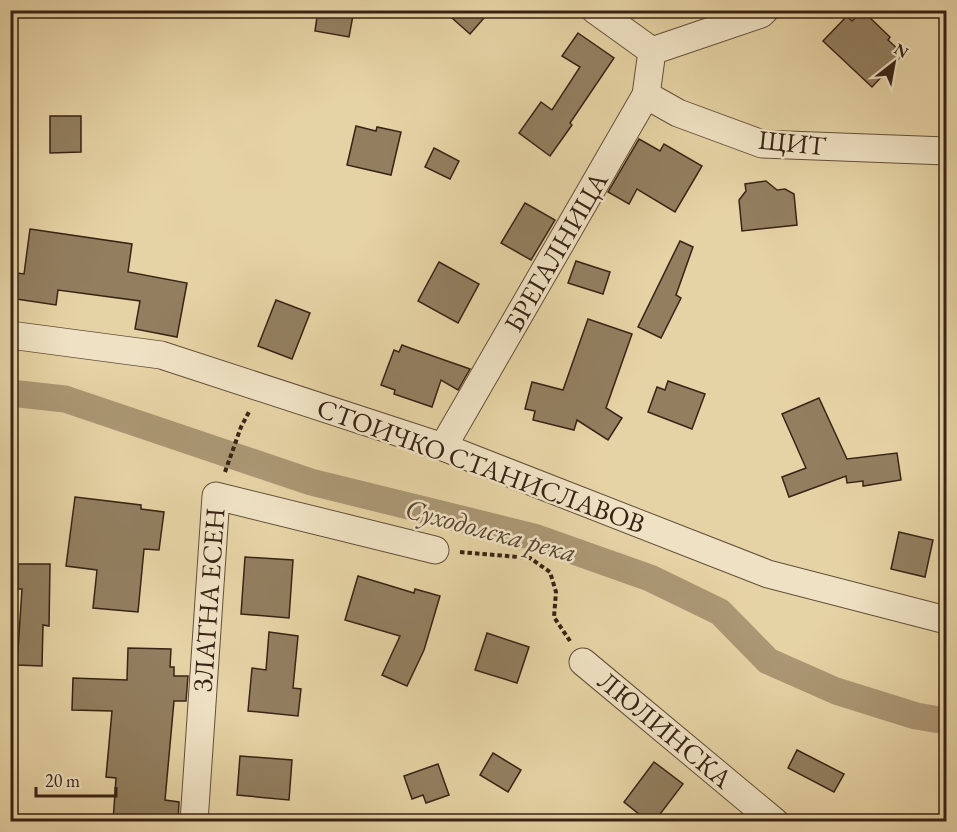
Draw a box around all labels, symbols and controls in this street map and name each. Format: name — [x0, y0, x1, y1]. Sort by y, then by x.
north arrow — [864, 33, 924, 93]
text: N — [891, 38, 912, 63]
street label: ЩИТ — [757, 122, 828, 164]
street label: БРЕГАЛНИЦА — [496, 165, 616, 338]
street label: СТОИЧКО СТАНИСЛАВОВ — [312, 390, 650, 541]
water label: Суходолска река — [401, 490, 581, 570]
street label: ЗЛАТНА ЕСЕН — [185, 507, 232, 693]
street label: ЛЮЛИНСКА — [591, 663, 740, 796]
scale bar — [36, 760, 116, 798]
text: 20 m — [45, 769, 80, 792]

